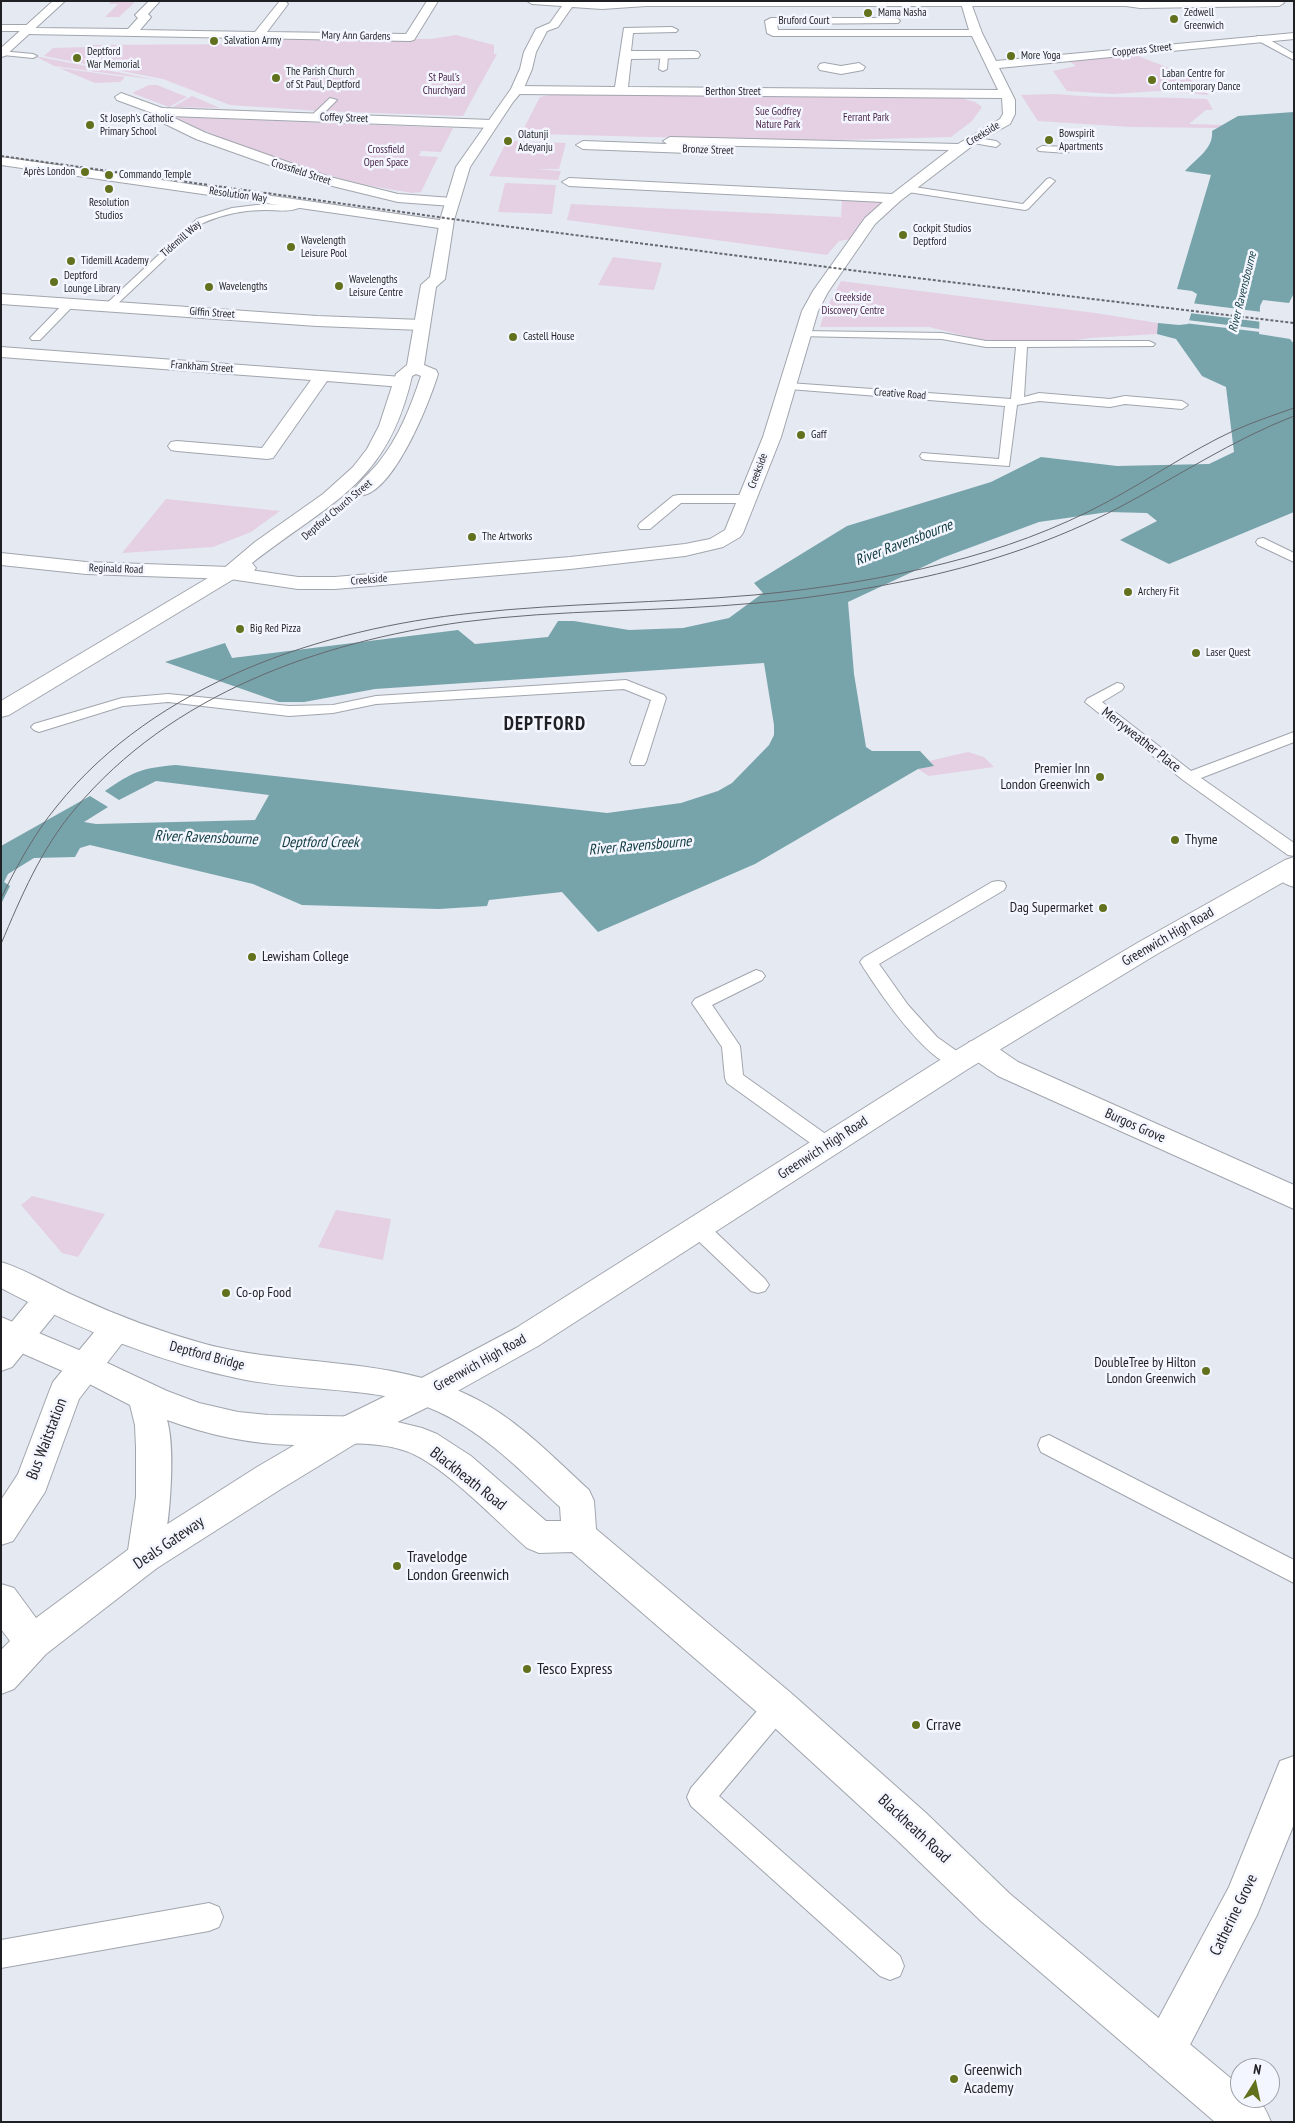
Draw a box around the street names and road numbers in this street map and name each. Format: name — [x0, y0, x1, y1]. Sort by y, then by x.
street label: Bruford Court — [778, 14, 830, 28]
street label: Mary Ann Gardens — [322, 29, 390, 43]
street label: Copperas Street — [1112, 40, 1172, 60]
street label: Berthon Street — [705, 85, 761, 99]
street label: Coffey Street — [320, 111, 368, 125]
street label: Creekside — [964, 119, 1002, 149]
street label: Bronze Street — [682, 143, 734, 157]
street label: Crossfield Street — [270, 156, 332, 188]
street label: Resolution Way — [208, 184, 268, 206]
street label: Tidemill Way — [158, 218, 204, 260]
street label: Giffin Street — [189, 305, 235, 321]
street label: Frankham Street — [170, 358, 234, 376]
street label: Creative Road — [874, 386, 926, 402]
street label: Creekside — [745, 452, 771, 490]
street label: Deptford Church Street — [299, 477, 375, 543]
street label: Reginald Road — [89, 561, 143, 577]
street label: Creekside — [350, 572, 388, 588]
street label: Merryweather Place — [1098, 704, 1184, 776]
street label: Greenwich High Road — [1119, 904, 1217, 970]
street label: Burgos Grove — [1102, 1105, 1168, 1147]
street label: Greenwich High Road — [775, 1113, 871, 1183]
street label: Greenwich High Road — [431, 1331, 529, 1395]
street label: Deptford Bridge — [168, 1338, 246, 1374]
street label: Bus Waitstation — [23, 1396, 71, 1482]
street label: Blackheath Road — [426, 1443, 510, 1515]
street label: Deals Gateway — [130, 1512, 208, 1574]
street label: Blackheath Road — [874, 1791, 954, 1867]
street label: Catherine Grove — [1206, 1871, 1262, 1959]

